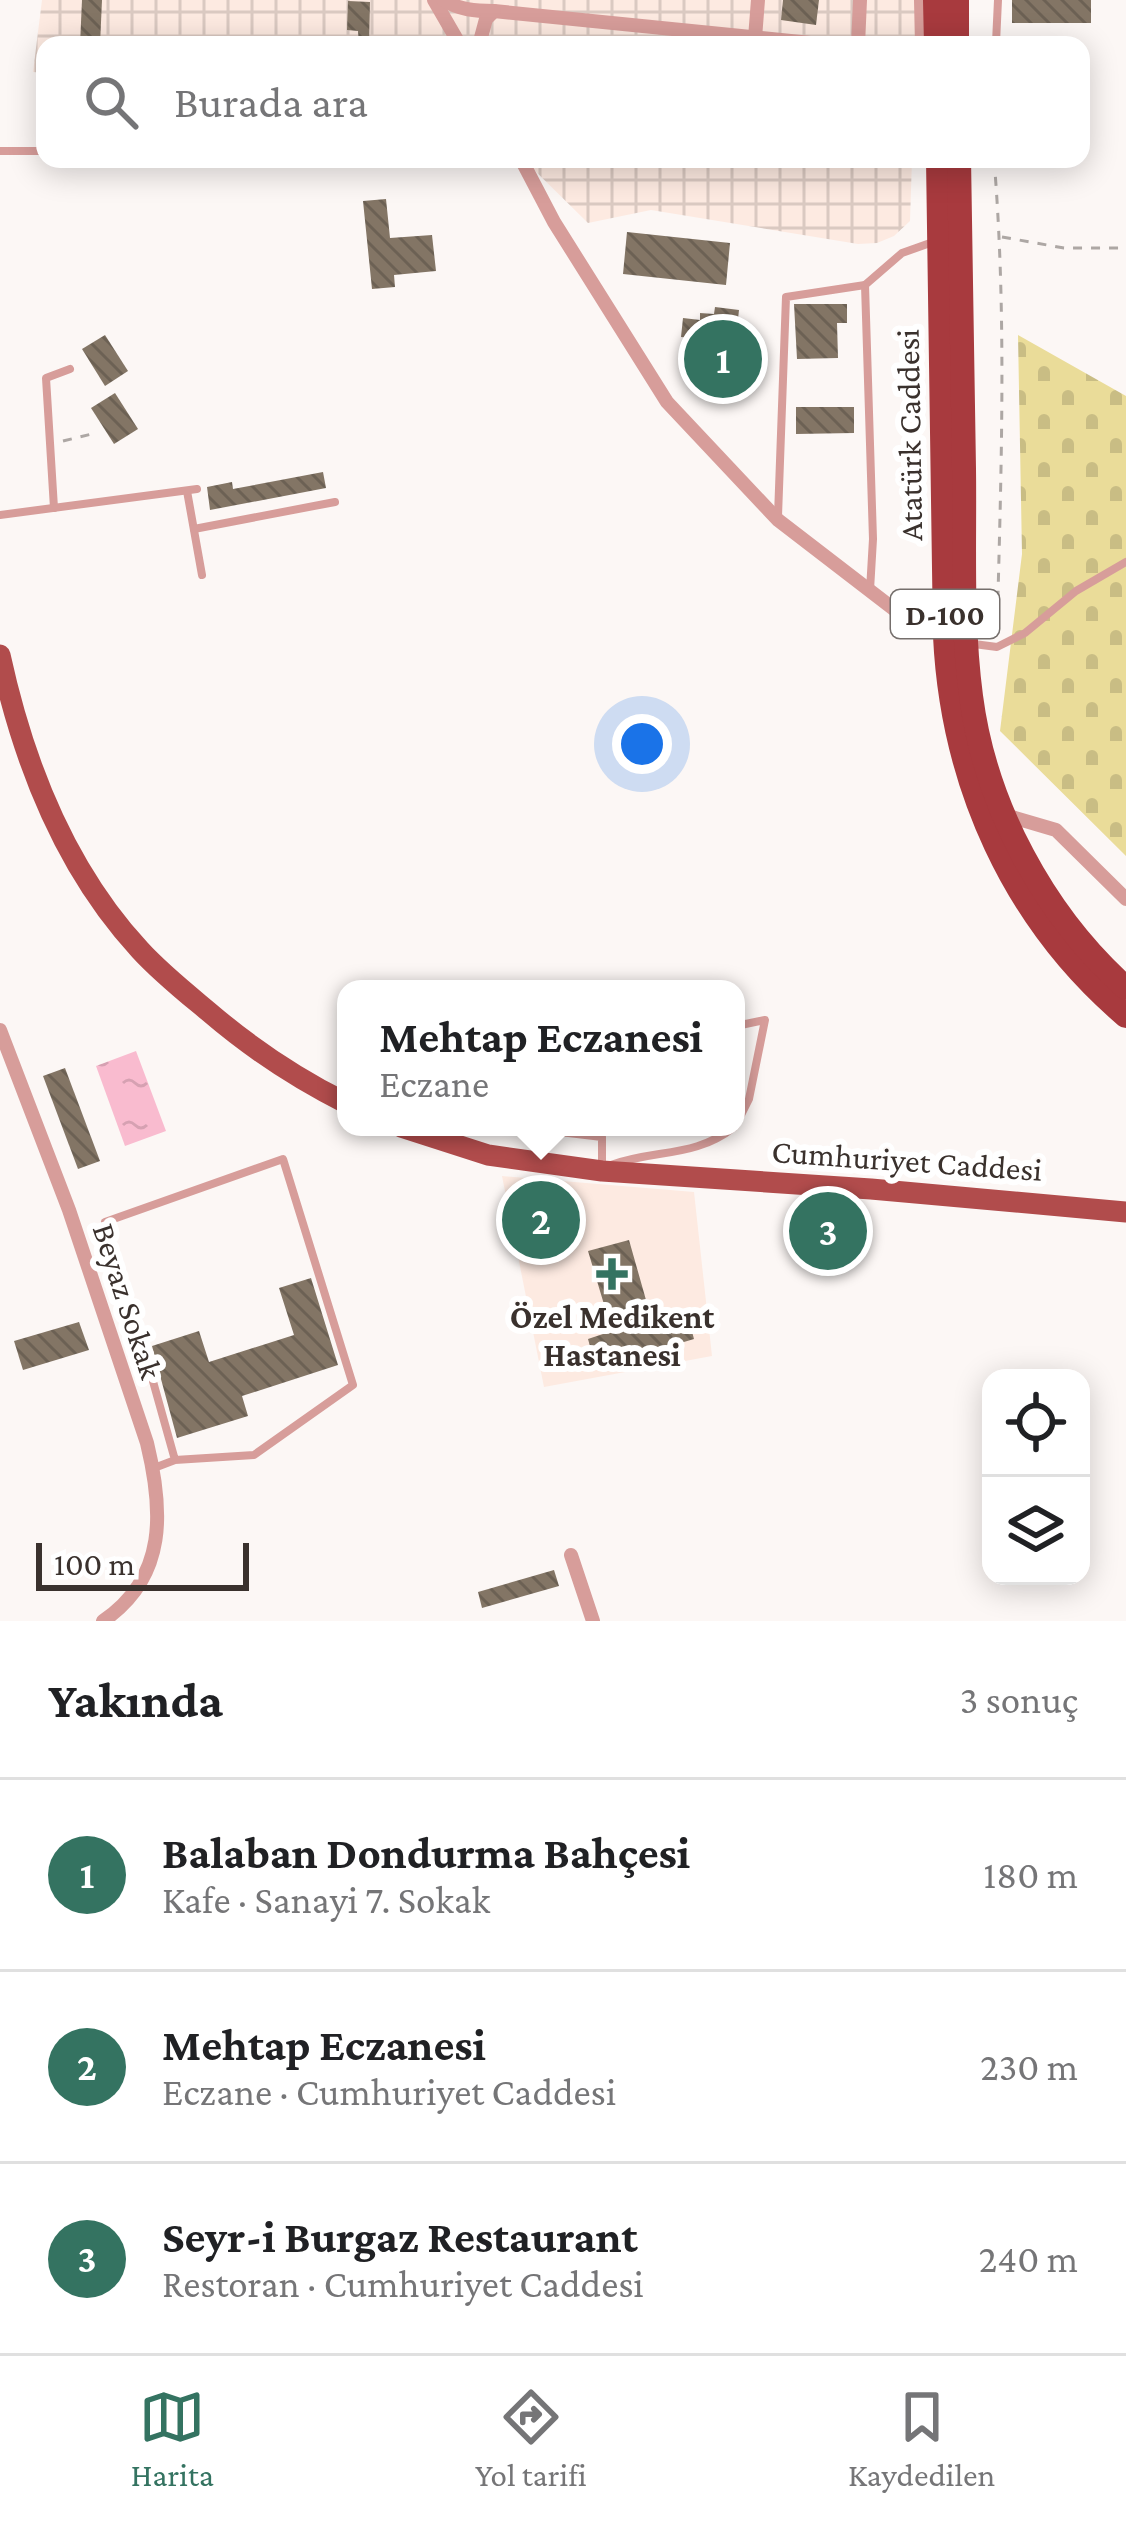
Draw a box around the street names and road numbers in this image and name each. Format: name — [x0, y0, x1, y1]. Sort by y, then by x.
street label: Atatürk Caddesi — [889, 329, 929, 541]
road number: D-100 — [891, 590, 999, 638]
street label: Cumhuriyet Caddesi — [771, 1132, 1043, 1188]
street label: Beyaz Sokak — [85, 1219, 171, 1384]

